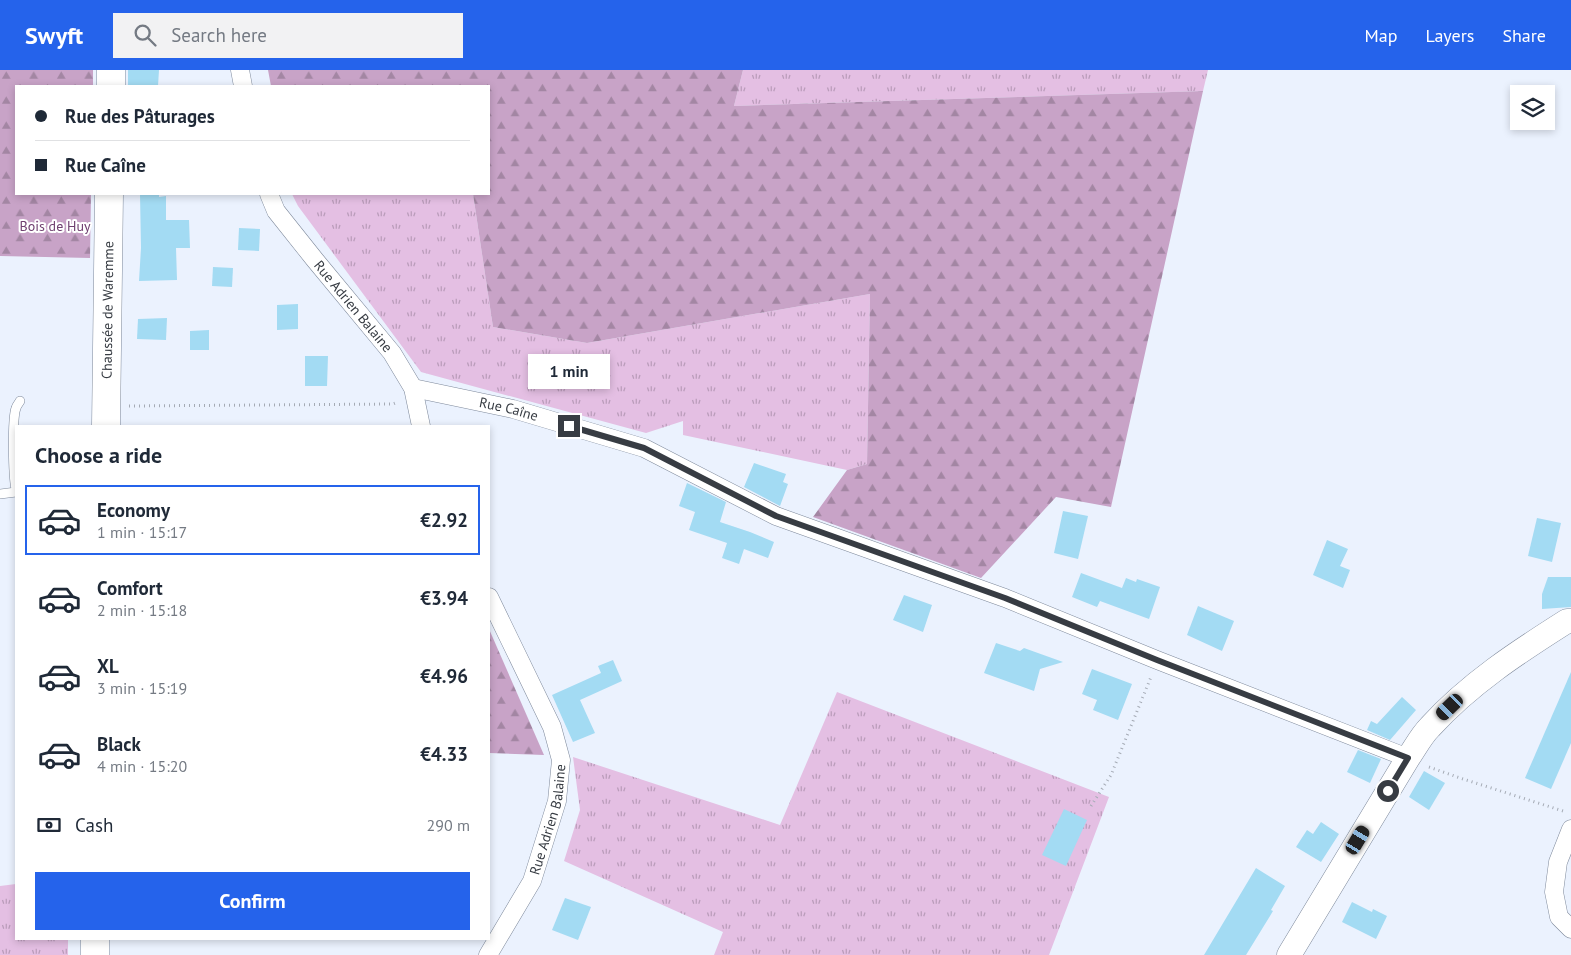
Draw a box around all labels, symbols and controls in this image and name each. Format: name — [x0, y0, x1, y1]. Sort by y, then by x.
search box — [113, 13, 463, 58]
text: Swyft — [25, 20, 83, 51]
icon: search — [131, 21, 159, 49]
text: Search here — [171, 23, 267, 47]
text: Map — [1365, 24, 1397, 47]
text: Layers — [1425, 24, 1474, 47]
text: Share — [1502, 24, 1546, 47]
map controls — [1510, 85, 1555, 130]
button: layers — [1510, 85, 1555, 130]
text: Rue des Pâturages — [65, 104, 215, 128]
text: Rue Caîne — [65, 153, 146, 177]
park label: Bois de Huy — [20, 217, 91, 235]
street label: Chaussée de Waremme — [98, 241, 117, 379]
street label: Rue Adrien Balaine — [310, 257, 396, 356]
callout: 1 min — [528, 354, 610, 388]
text: 1 min — [549, 361, 589, 381]
street label: Rue Caîne — [478, 393, 540, 425]
route end — [558, 415, 580, 437]
text: Choose a ride — [35, 441, 162, 469]
icon: car — [37, 498, 82, 543]
text: Economy — [97, 498, 170, 522]
text: €2.92 — [420, 508, 468, 532]
text: 1 min · 15:17 — [97, 522, 187, 542]
icon: car — [37, 576, 82, 621]
text: Comfort — [97, 576, 163, 600]
text: €3.94 — [420, 586, 468, 610]
text: 2 min · 15:18 — [97, 600, 187, 620]
icon: car — [37, 654, 82, 699]
text: XL — [97, 654, 119, 678]
text: €4.96 — [420, 664, 468, 688]
text: 3 min · 15:19 — [97, 678, 187, 698]
car — [1434, 691, 1466, 723]
icon: car — [37, 732, 82, 777]
text: Black — [97, 732, 141, 756]
text: €4.33 — [420, 742, 468, 766]
text: 4 min · 15:20 — [97, 756, 187, 776]
street label: Rue Adrien Balaine — [526, 763, 570, 877]
route start — [1377, 780, 1399, 802]
icon: cash — [35, 811, 63, 839]
text: Cash — [75, 813, 113, 837]
text: 290 m — [427, 815, 470, 835]
car — [1343, 823, 1372, 857]
button: Confirm — [35, 872, 470, 930]

